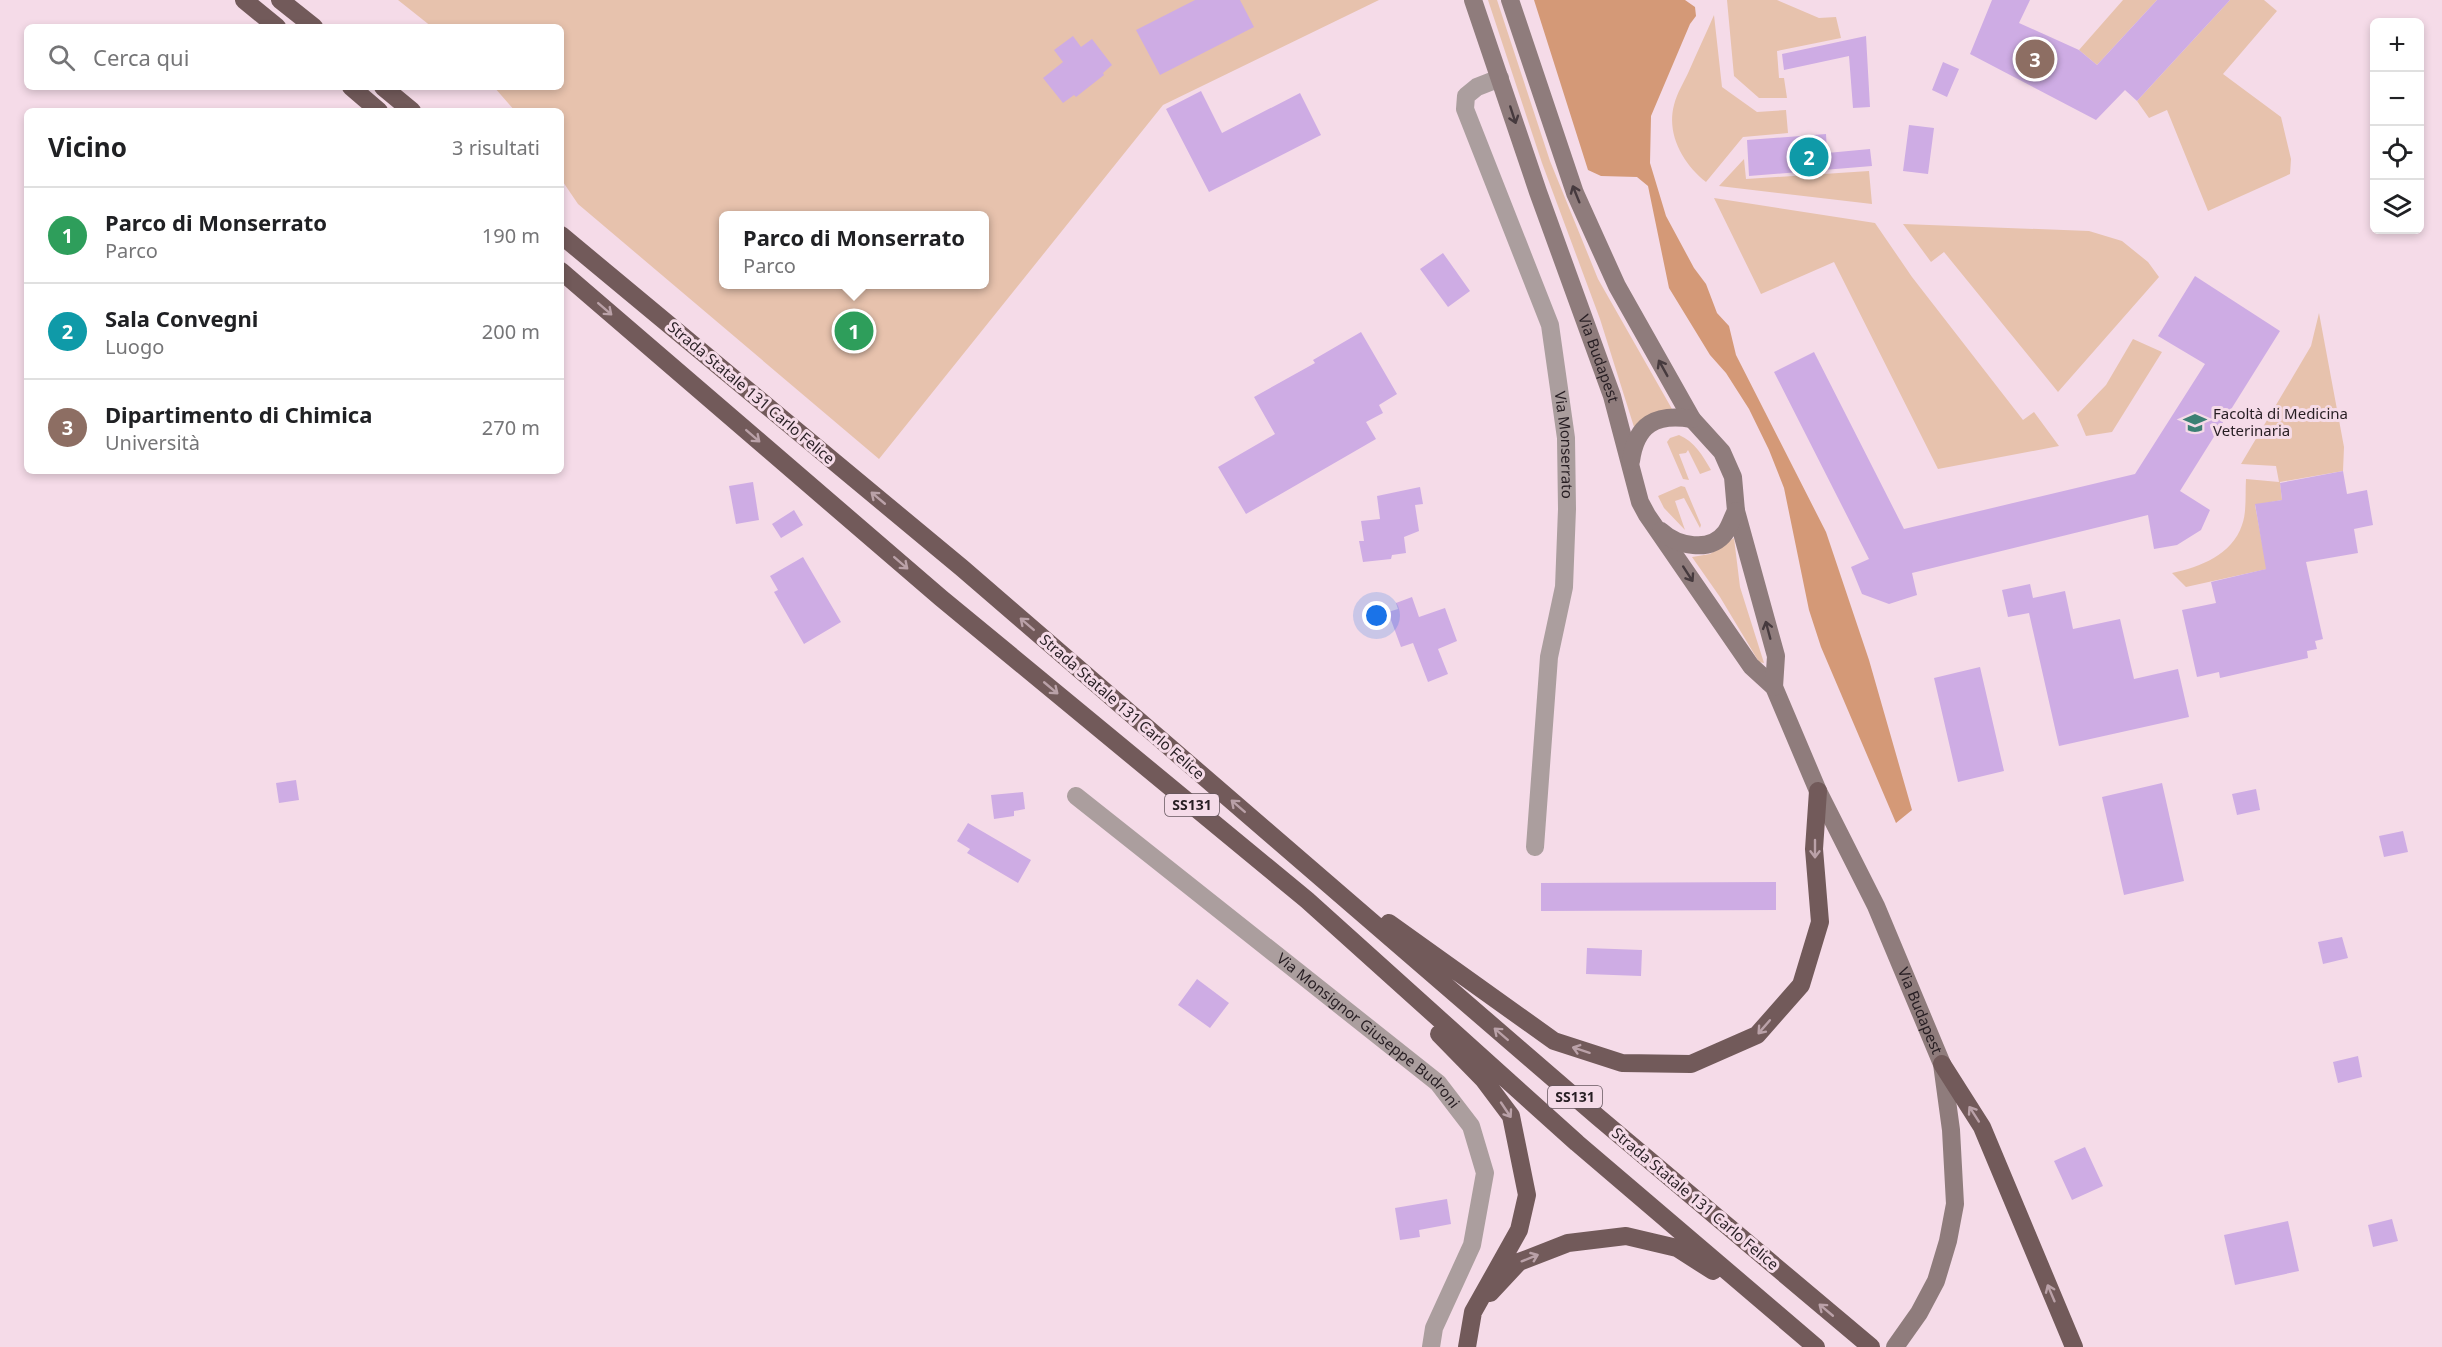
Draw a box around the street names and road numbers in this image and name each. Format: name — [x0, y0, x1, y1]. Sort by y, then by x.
street label: Via Budapest — [1574, 312, 1624, 405]
street label: Strada Statale 131 Carlo Felice — [664, 316, 839, 468]
street label: Via Monserrato — [1550, 390, 1578, 499]
street label: Strada Statale 131 Carlo Felice — [1036, 629, 1209, 783]
road number: SS131 — [1165, 794, 1219, 816]
street label: Via Monsignor Giuseppe Budroni — [1273, 948, 1465, 1112]
street label: Via Budapest — [1894, 964, 1948, 1057]
road number: SS131 — [1548, 1086, 1602, 1108]
street label: Strada Statale 131 Carlo Felice — [1608, 1122, 1783, 1274]

